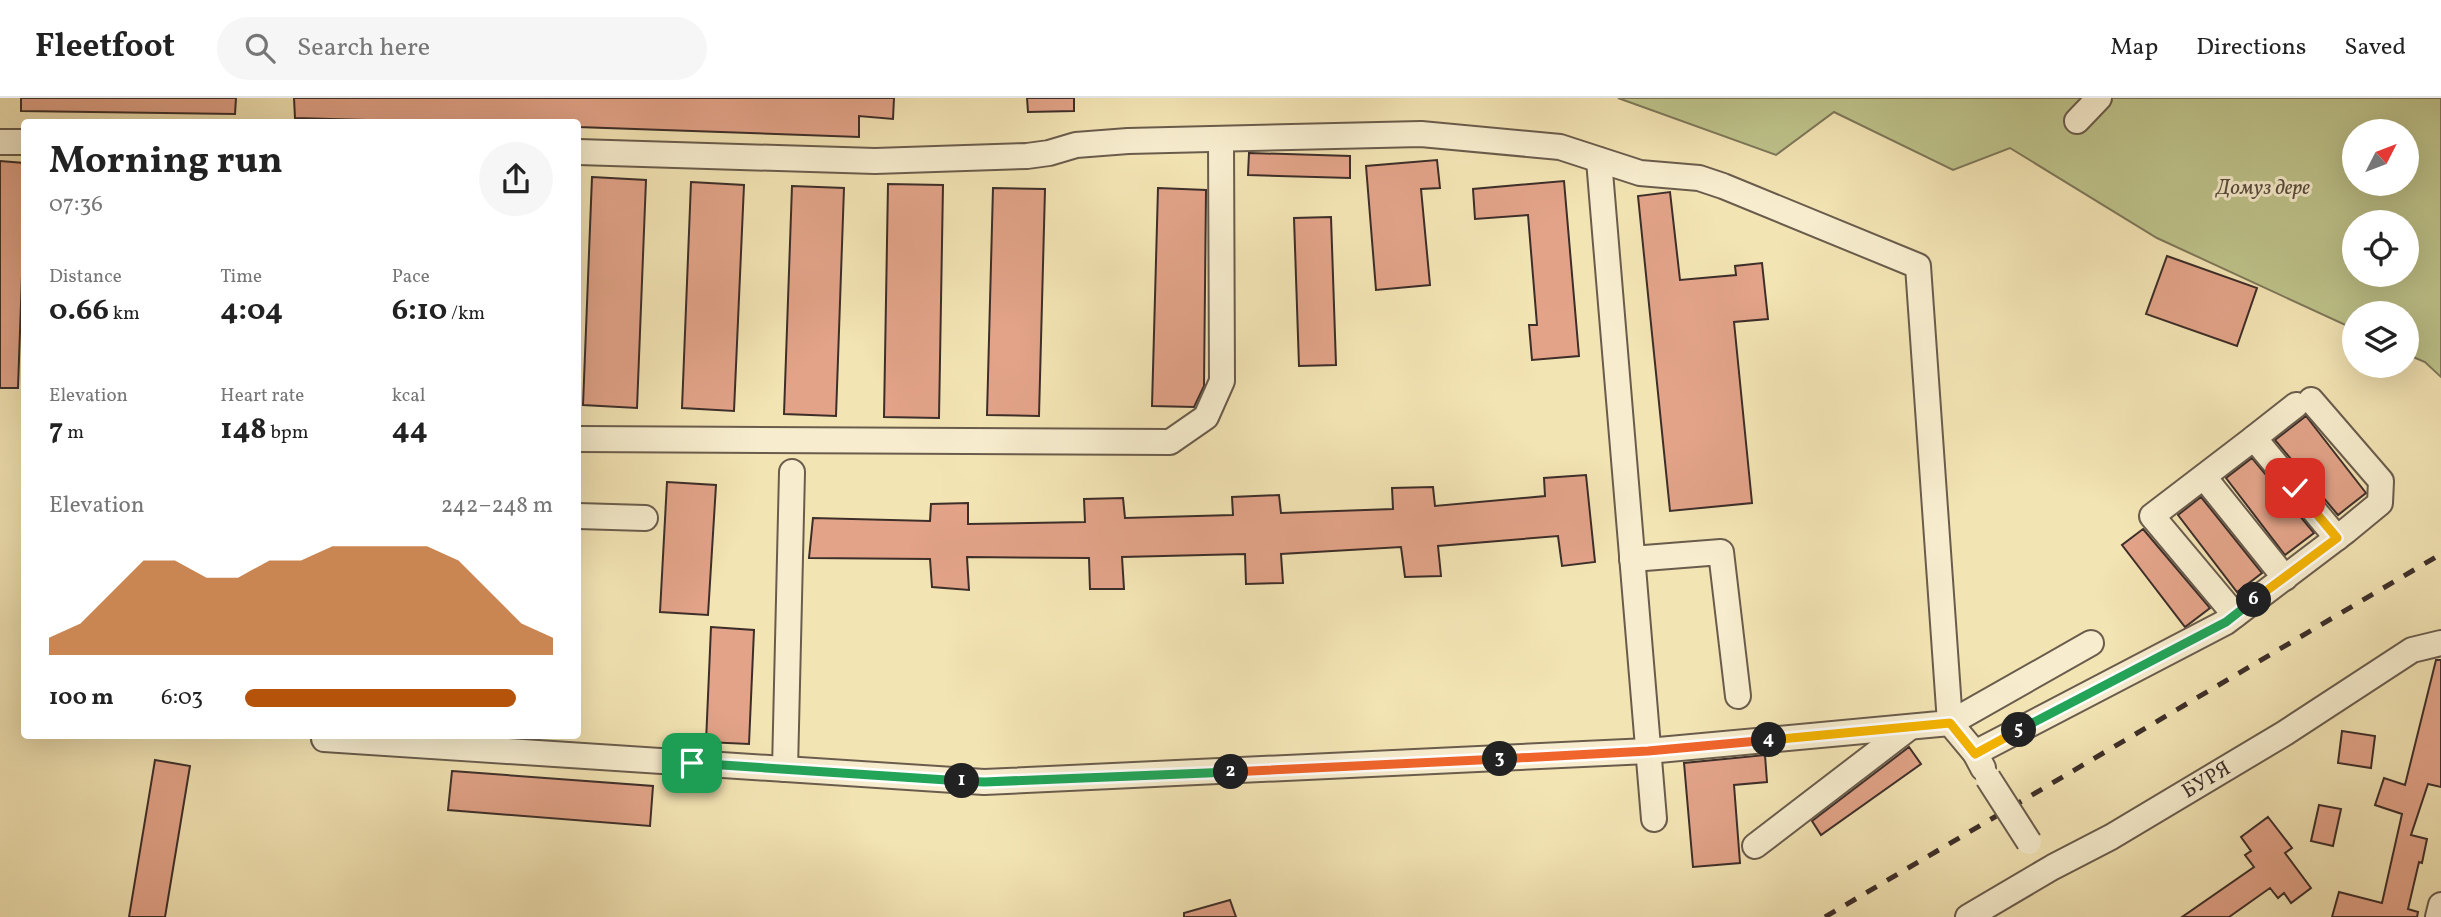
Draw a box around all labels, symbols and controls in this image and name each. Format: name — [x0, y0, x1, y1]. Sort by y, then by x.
search box — [217, 17, 707, 80]
text: Fleetfoot — [35, 25, 175, 71]
icon: search — [241, 29, 279, 67]
text: Search here — [297, 30, 430, 66]
text: Map — [2110, 31, 2158, 65]
text: Directions — [2196, 31, 2306, 65]
text: Saved — [2344, 31, 2406, 65]
north arrow — [2342, 119, 2418, 196]
map controls — [2342, 119, 2419, 378]
text: Morning run — [49, 136, 283, 189]
button: share — [479, 142, 553, 216]
park label: Домуз дере — [2214, 174, 2310, 203]
text: 07:36 — [49, 189, 103, 221]
button: locate — [2342, 210, 2419, 287]
text: Distance — [49, 264, 122, 290]
text: Time — [220, 264, 262, 290]
text: Pace — [392, 264, 430, 290]
text: 0.66 — [49, 290, 109, 332]
text: 4:04 — [220, 290, 283, 332]
text: 6:10 — [392, 290, 447, 332]
text: km — [109, 301, 140, 327]
text: /km — [447, 301, 485, 327]
button: layers — [2342, 301, 2419, 378]
text: Elevation — [49, 383, 128, 409]
text: Heart rate — [220, 383, 304, 409]
text: kcal — [392, 383, 425, 409]
text: 7 — [49, 409, 63, 451]
text: 148 — [220, 409, 267, 451]
text: 44 — [392, 409, 428, 451]
text: m — [63, 420, 84, 446]
text: bpm — [267, 420, 309, 446]
pin — [2265, 458, 2325, 518]
icon: check — [2276, 469, 2314, 507]
text: Elevation — [49, 490, 145, 522]
text: 242–248 m — [441, 490, 553, 522]
pin: 6 — [2236, 582, 2272, 618]
text: 6 — [2248, 586, 2259, 612]
text: 100 m — [49, 682, 114, 714]
text: 6:03 — [161, 682, 203, 714]
pin: 5 — [2002, 712, 2036, 748]
text: 5 — [2014, 716, 2023, 742]
pin: 4 — [1752, 722, 1786, 758]
text: 4 — [1763, 726, 1774, 752]
pin — [662, 733, 722, 793]
pin: 3 — [1482, 742, 1518, 776]
icon: arrive — [673, 744, 711, 782]
text: 3 — [1495, 745, 1504, 771]
pin: 2 — [1214, 754, 1248, 790]
street label: БУРЯ — [2176, 754, 2236, 806]
text: 2 — [1226, 758, 1235, 784]
pin: 1 — [944, 764, 979, 798]
text: 1 — [958, 767, 965, 793]

